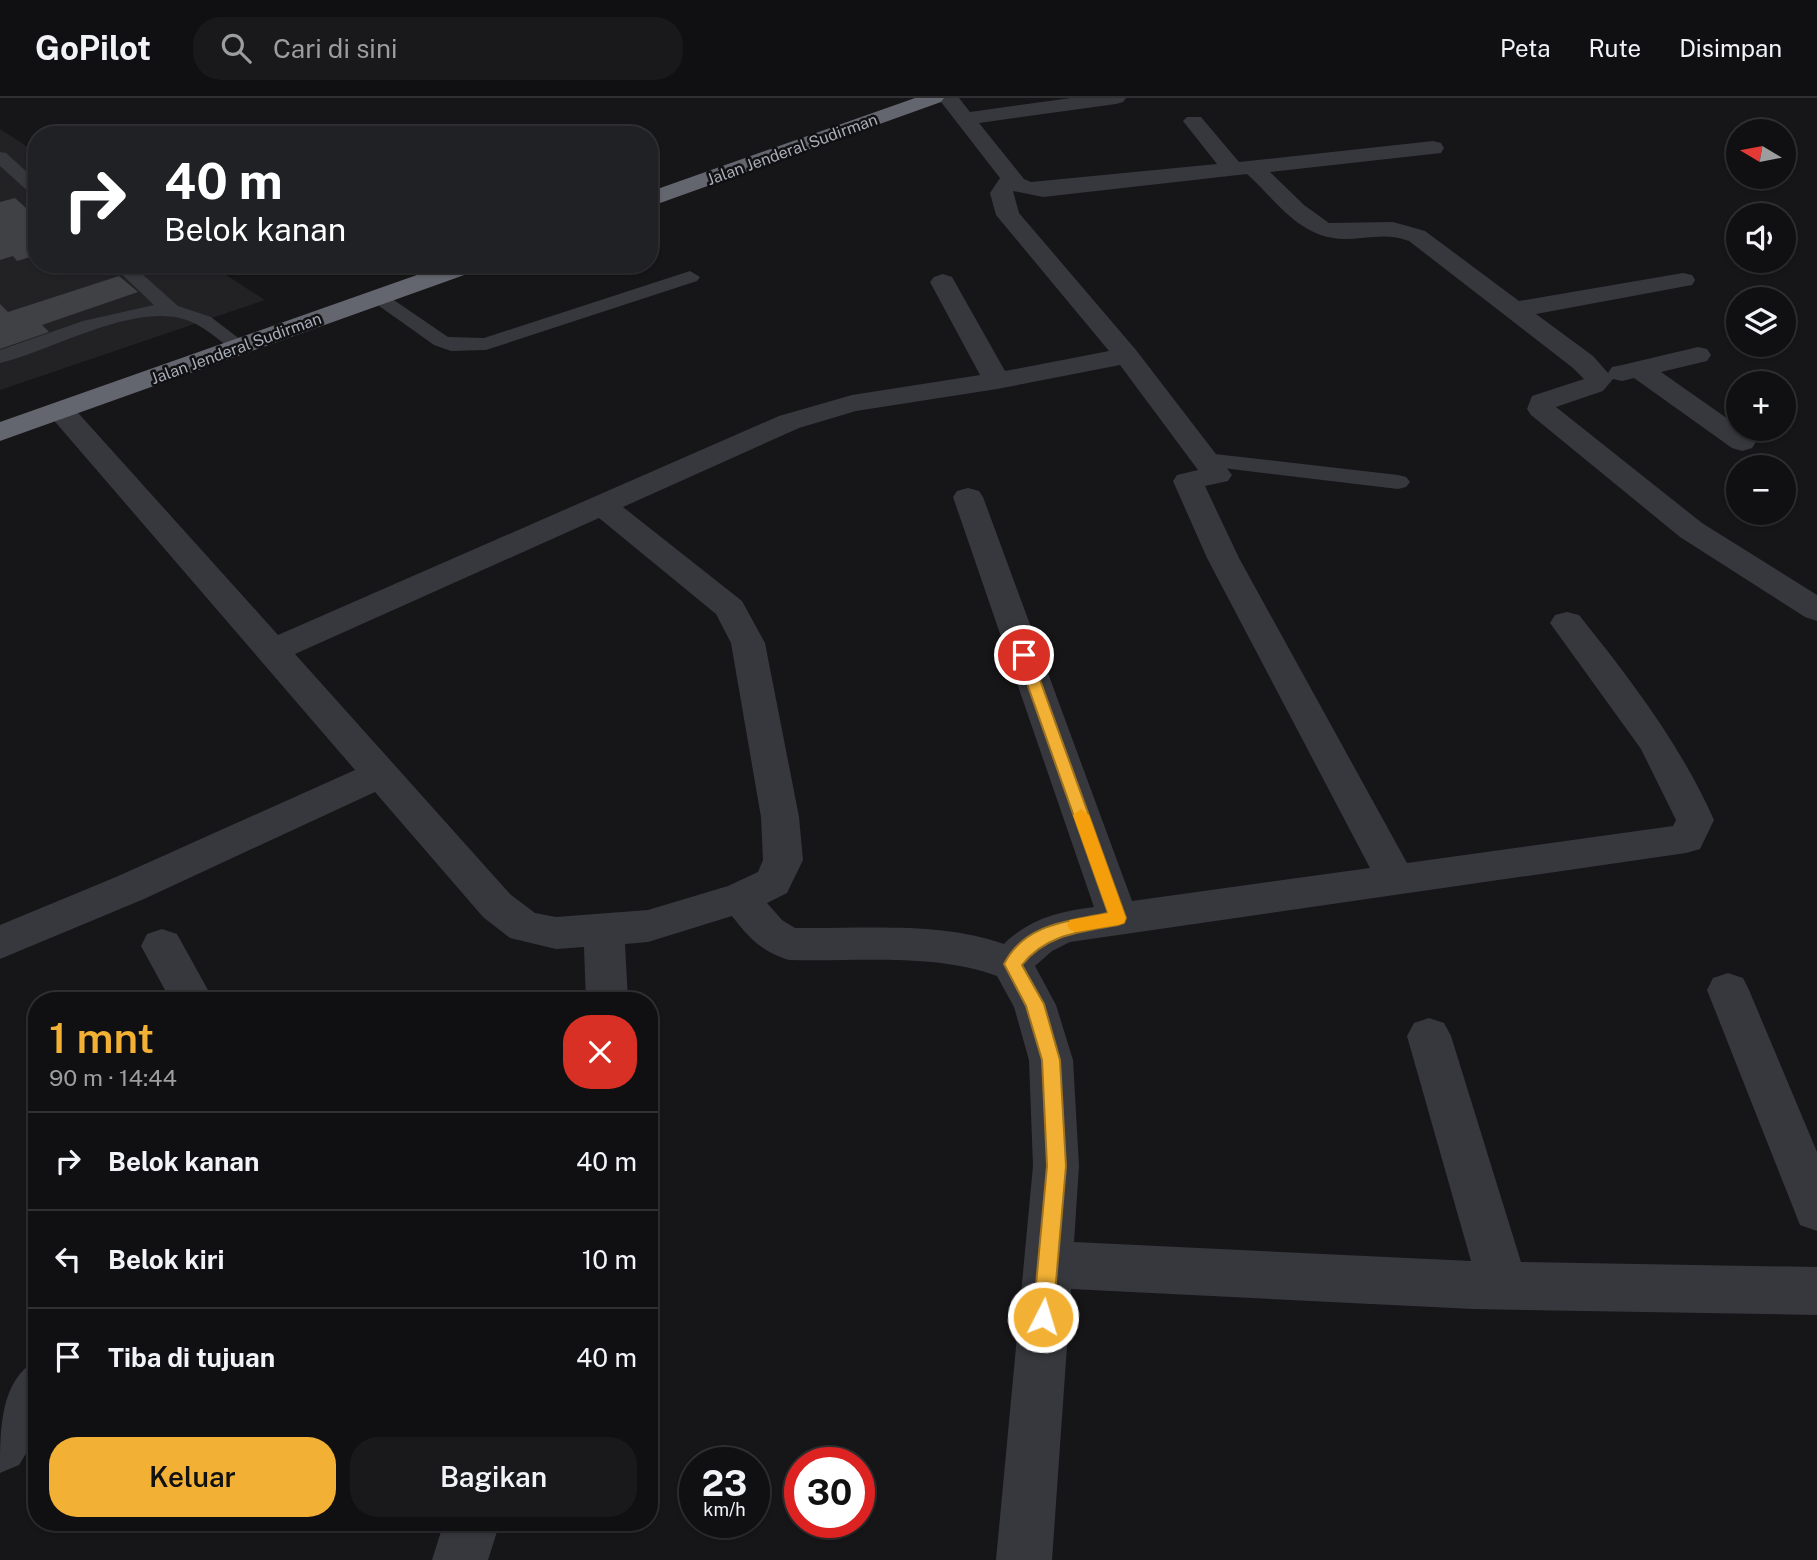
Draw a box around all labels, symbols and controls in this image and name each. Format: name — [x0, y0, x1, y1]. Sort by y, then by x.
search box — [193, 17, 683, 80]
text: GoPilot — [35, 29, 151, 67]
icon: search — [217, 29, 255, 67]
text: Cari di sini — [273, 33, 397, 64]
text: Peta — [1500, 34, 1551, 62]
text: Rute — [1589, 34, 1641, 62]
text: Disimpan — [1679, 34, 1782, 62]
street label: Jalan Jenderal Sudirman — [704, 110, 880, 189]
north arrow — [1726, 119, 1796, 189]
map controls — [1726, 119, 1796, 525]
text: 40 m — [164, 152, 283, 210]
icon: right — [49, 154, 140, 245]
button: sound — [1726, 203, 1796, 273]
text: Belok kanan — [164, 211, 346, 248]
button: layers — [1726, 287, 1796, 357]
street label: Jalan Jenderal Sudirman — [148, 309, 324, 388]
button: + — [1726, 371, 1796, 441]
button: − — [1726, 455, 1796, 525]
pin — [994, 625, 1054, 685]
icon: arrive — [1005, 636, 1043, 674]
text: 1 mnt — [49, 1013, 154, 1062]
button: close — [563, 1015, 637, 1089]
text: 90 m · 14:44 — [49, 1064, 177, 1091]
icon: right — [49, 1142, 87, 1180]
text: Belok kanan — [108, 1146, 259, 1177]
text: 40 m — [576, 1146, 637, 1177]
icon: left — [49, 1240, 87, 1278]
text: Belok kiri — [108, 1244, 224, 1275]
text: 10 m — [582, 1244, 637, 1275]
position arrow — [1006, 1280, 1080, 1354]
icon: arrive — [49, 1338, 87, 1376]
text: Tiba di tujuan — [108, 1342, 275, 1373]
text: 40 m — [576, 1342, 637, 1373]
button: Keluar — [49, 1437, 336, 1517]
button: Bagikan — [350, 1437, 637, 1517]
speed limit sign: 30 — [784, 1447, 875, 1538]
text: 23 — [702, 1463, 747, 1504]
text: km/h — [703, 1499, 746, 1520]

